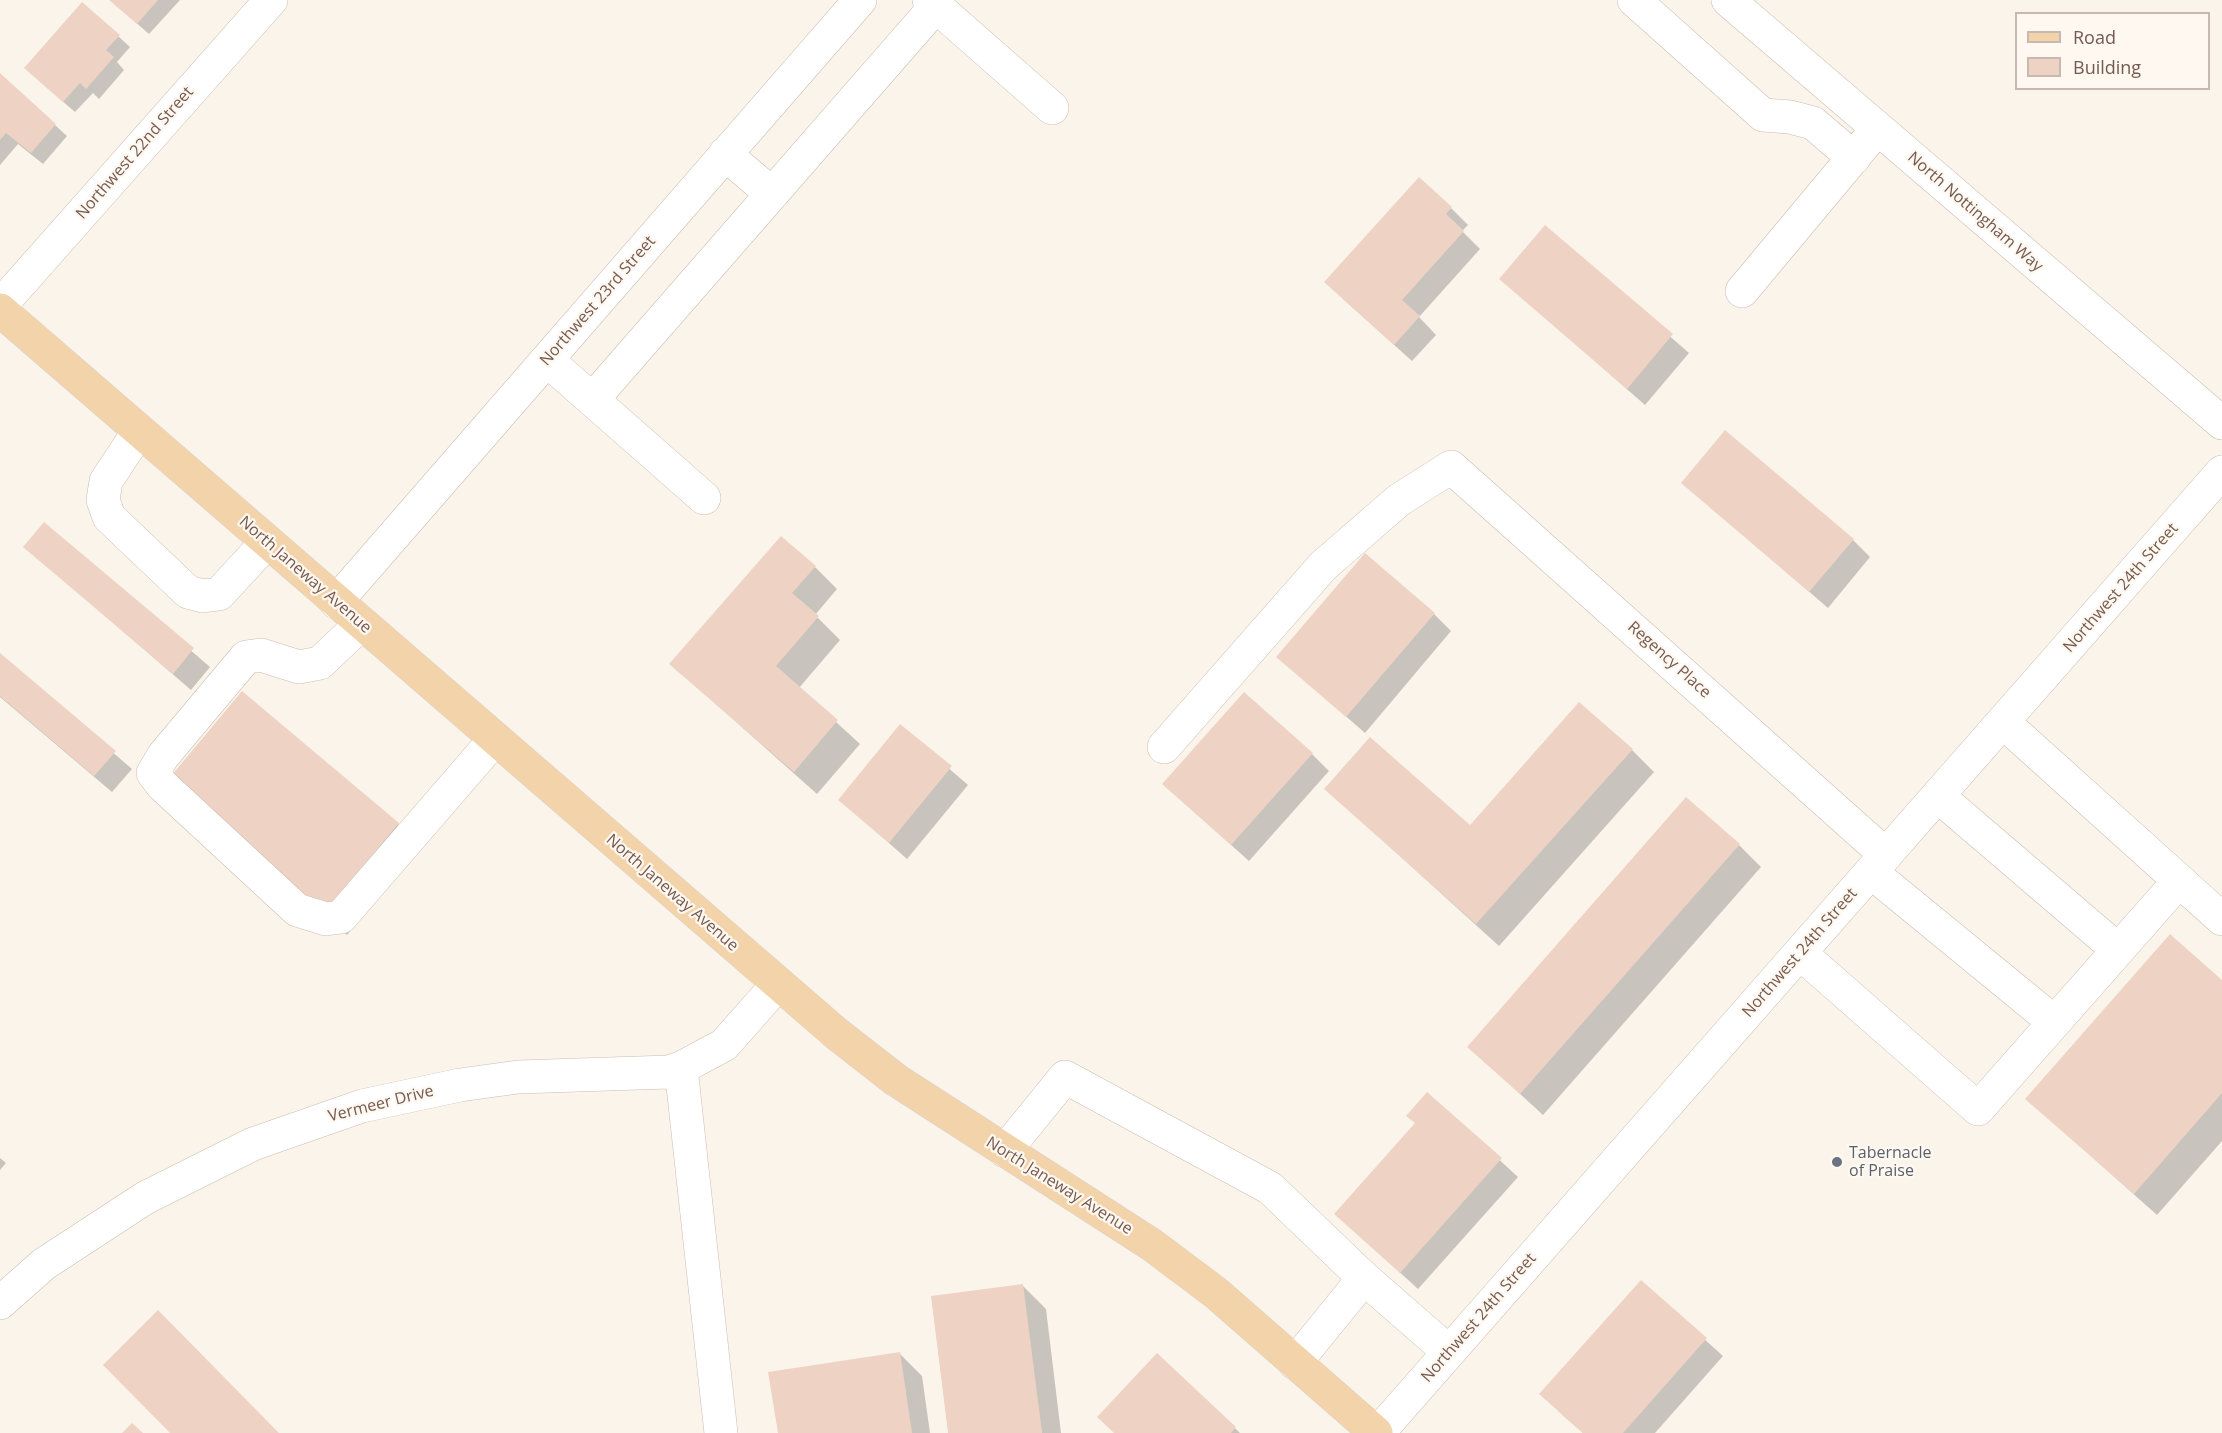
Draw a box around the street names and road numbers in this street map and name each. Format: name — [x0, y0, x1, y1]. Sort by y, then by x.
street label: Northwest 22nd Street — [72, 83, 198, 223]
street label: North Nottingham Way — [1903, 148, 2047, 276]
street label: Northwest 23rd Street — [536, 232, 660, 370]
street label: North Janeway Avenue — [235, 512, 375, 638]
street label: Northwest 24th Street — [2060, 519, 2182, 657]
street label: Regency Place — [1623, 618, 1715, 702]
street label: North Janeway Avenue — [602, 830, 742, 956]
street label: Northwest 24th Street — [1739, 884, 1861, 1022]
street label: Vermeer Drive — [326, 1082, 436, 1126]
street label: North Janeway Avenue — [982, 1133, 1136, 1239]
street label: Northwest 24th Street — [1418, 1249, 1540, 1387]

